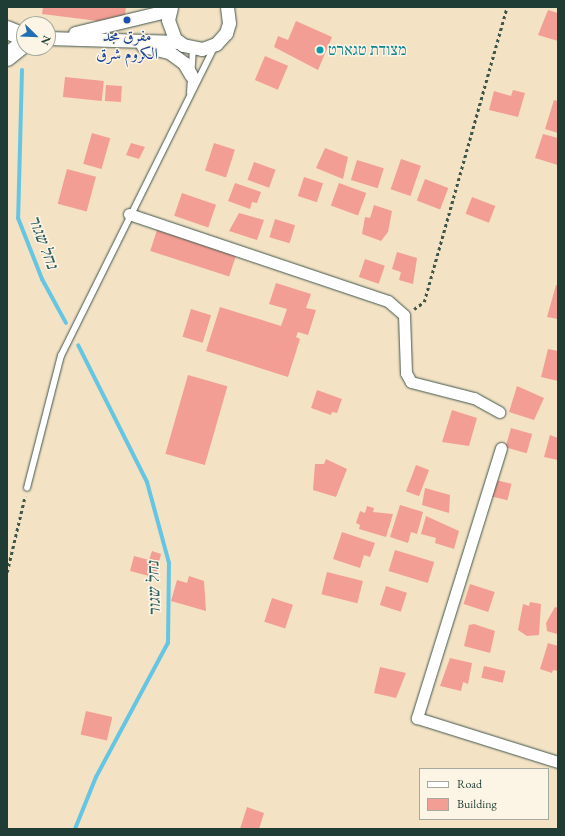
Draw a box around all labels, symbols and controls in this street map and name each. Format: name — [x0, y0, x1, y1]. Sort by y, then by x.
marker: مفرق مجد الكروم شرق — [122, 15, 132, 25]
north arrow — [16, 16, 56, 56]
place label: مفرق مجد الكروم شرق — [96, 26, 158, 64]
text: N — [38, 33, 54, 47]
place label: מצודת טגארט — [328, 40, 407, 60]
marker: מצודת טגארט — [315, 45, 325, 55]
water label: נחל שגור — [24, 212, 62, 272]
water label: נחל שגור — [143, 561, 165, 617]
legend — [419, 768, 549, 820]
text: Road — [457, 776, 482, 792]
text: Building — [457, 796, 497, 812]

